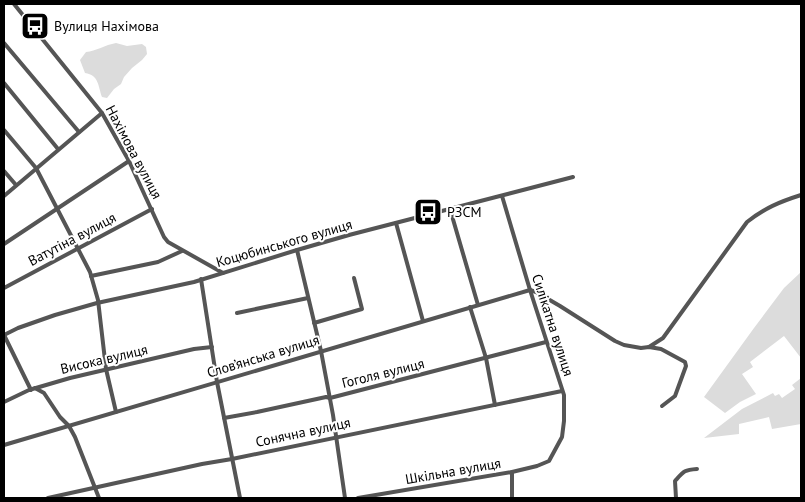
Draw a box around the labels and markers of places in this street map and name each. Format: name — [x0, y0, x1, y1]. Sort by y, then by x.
bus stop icon: Вулиця Нахімова — [20, 11, 50, 41]
place label: Вулиця Нахімова — [54, 17, 159, 35]
bus stop icon: РЗСМ — [413, 197, 443, 227]
place label: РЗСМ — [447, 203, 481, 221]

